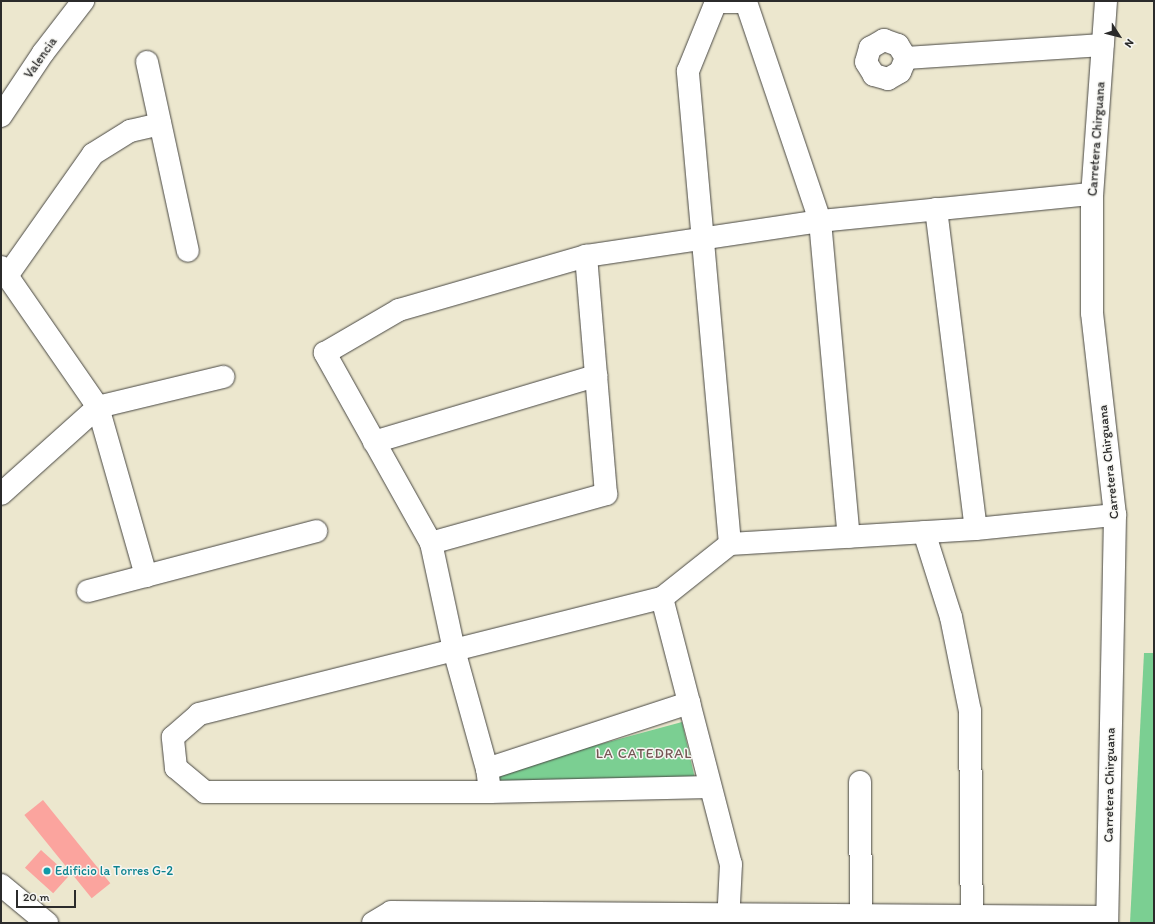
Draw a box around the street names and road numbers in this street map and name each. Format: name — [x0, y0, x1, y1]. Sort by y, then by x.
street label: Valencia — [21, 34, 61, 82]
street label: Carretera Chirguana — [1085, 81, 1109, 197]
street label: Carretera Chirguana — [1095, 404, 1123, 520]
street label: Carretera Chirguana — [1101, 727, 1119, 843]

